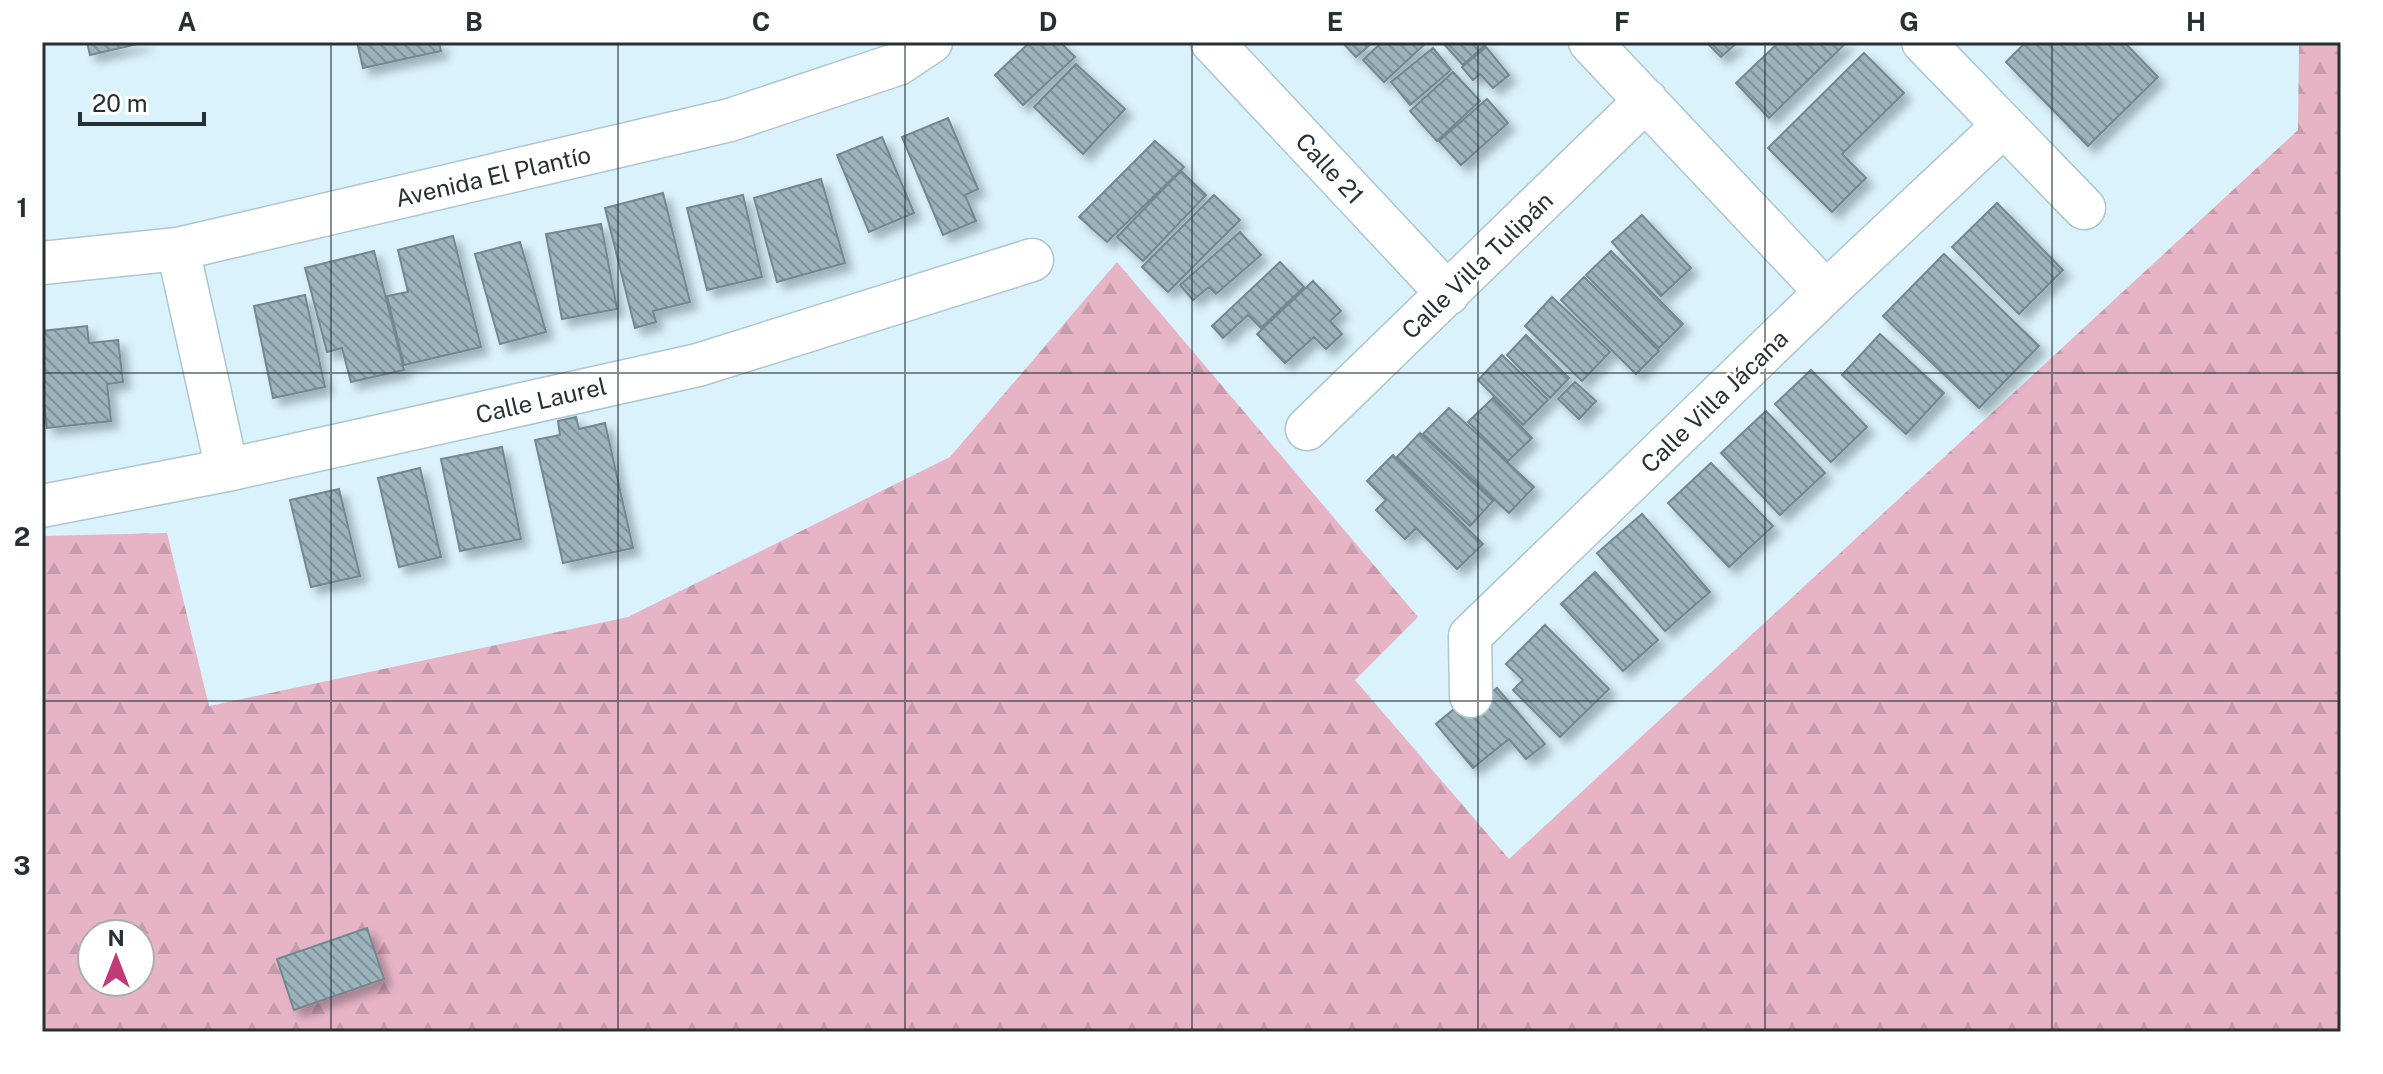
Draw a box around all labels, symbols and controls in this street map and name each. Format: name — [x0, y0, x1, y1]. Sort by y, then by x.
text: A — [178, 6, 197, 37]
text: B — [465, 6, 483, 37]
text: C — [752, 6, 770, 37]
text: D — [1039, 6, 1057, 37]
text: E — [1327, 6, 1343, 37]
text: F — [1614, 6, 1630, 37]
text: G — [1899, 6, 1919, 37]
text: H — [2186, 6, 2206, 37]
scale bar — [80, 76, 204, 126]
text: 20 m — [92, 89, 148, 117]
street label: Calle 21 — [1290, 127, 1370, 209]
street label: Avenida El Plantío — [393, 140, 593, 212]
street label: Calle Villa Tulipán — [1396, 186, 1558, 344]
text: 1 — [16, 192, 28, 223]
street label: Calle Villa Jácana — [1635, 324, 1793, 478]
street label: Calle Laurel — [473, 371, 609, 429]
text: 2 — [14, 521, 30, 552]
text: 3 — [13, 850, 31, 881]
north arrow — [76, 918, 156, 998]
text: N — [107, 925, 125, 951]

